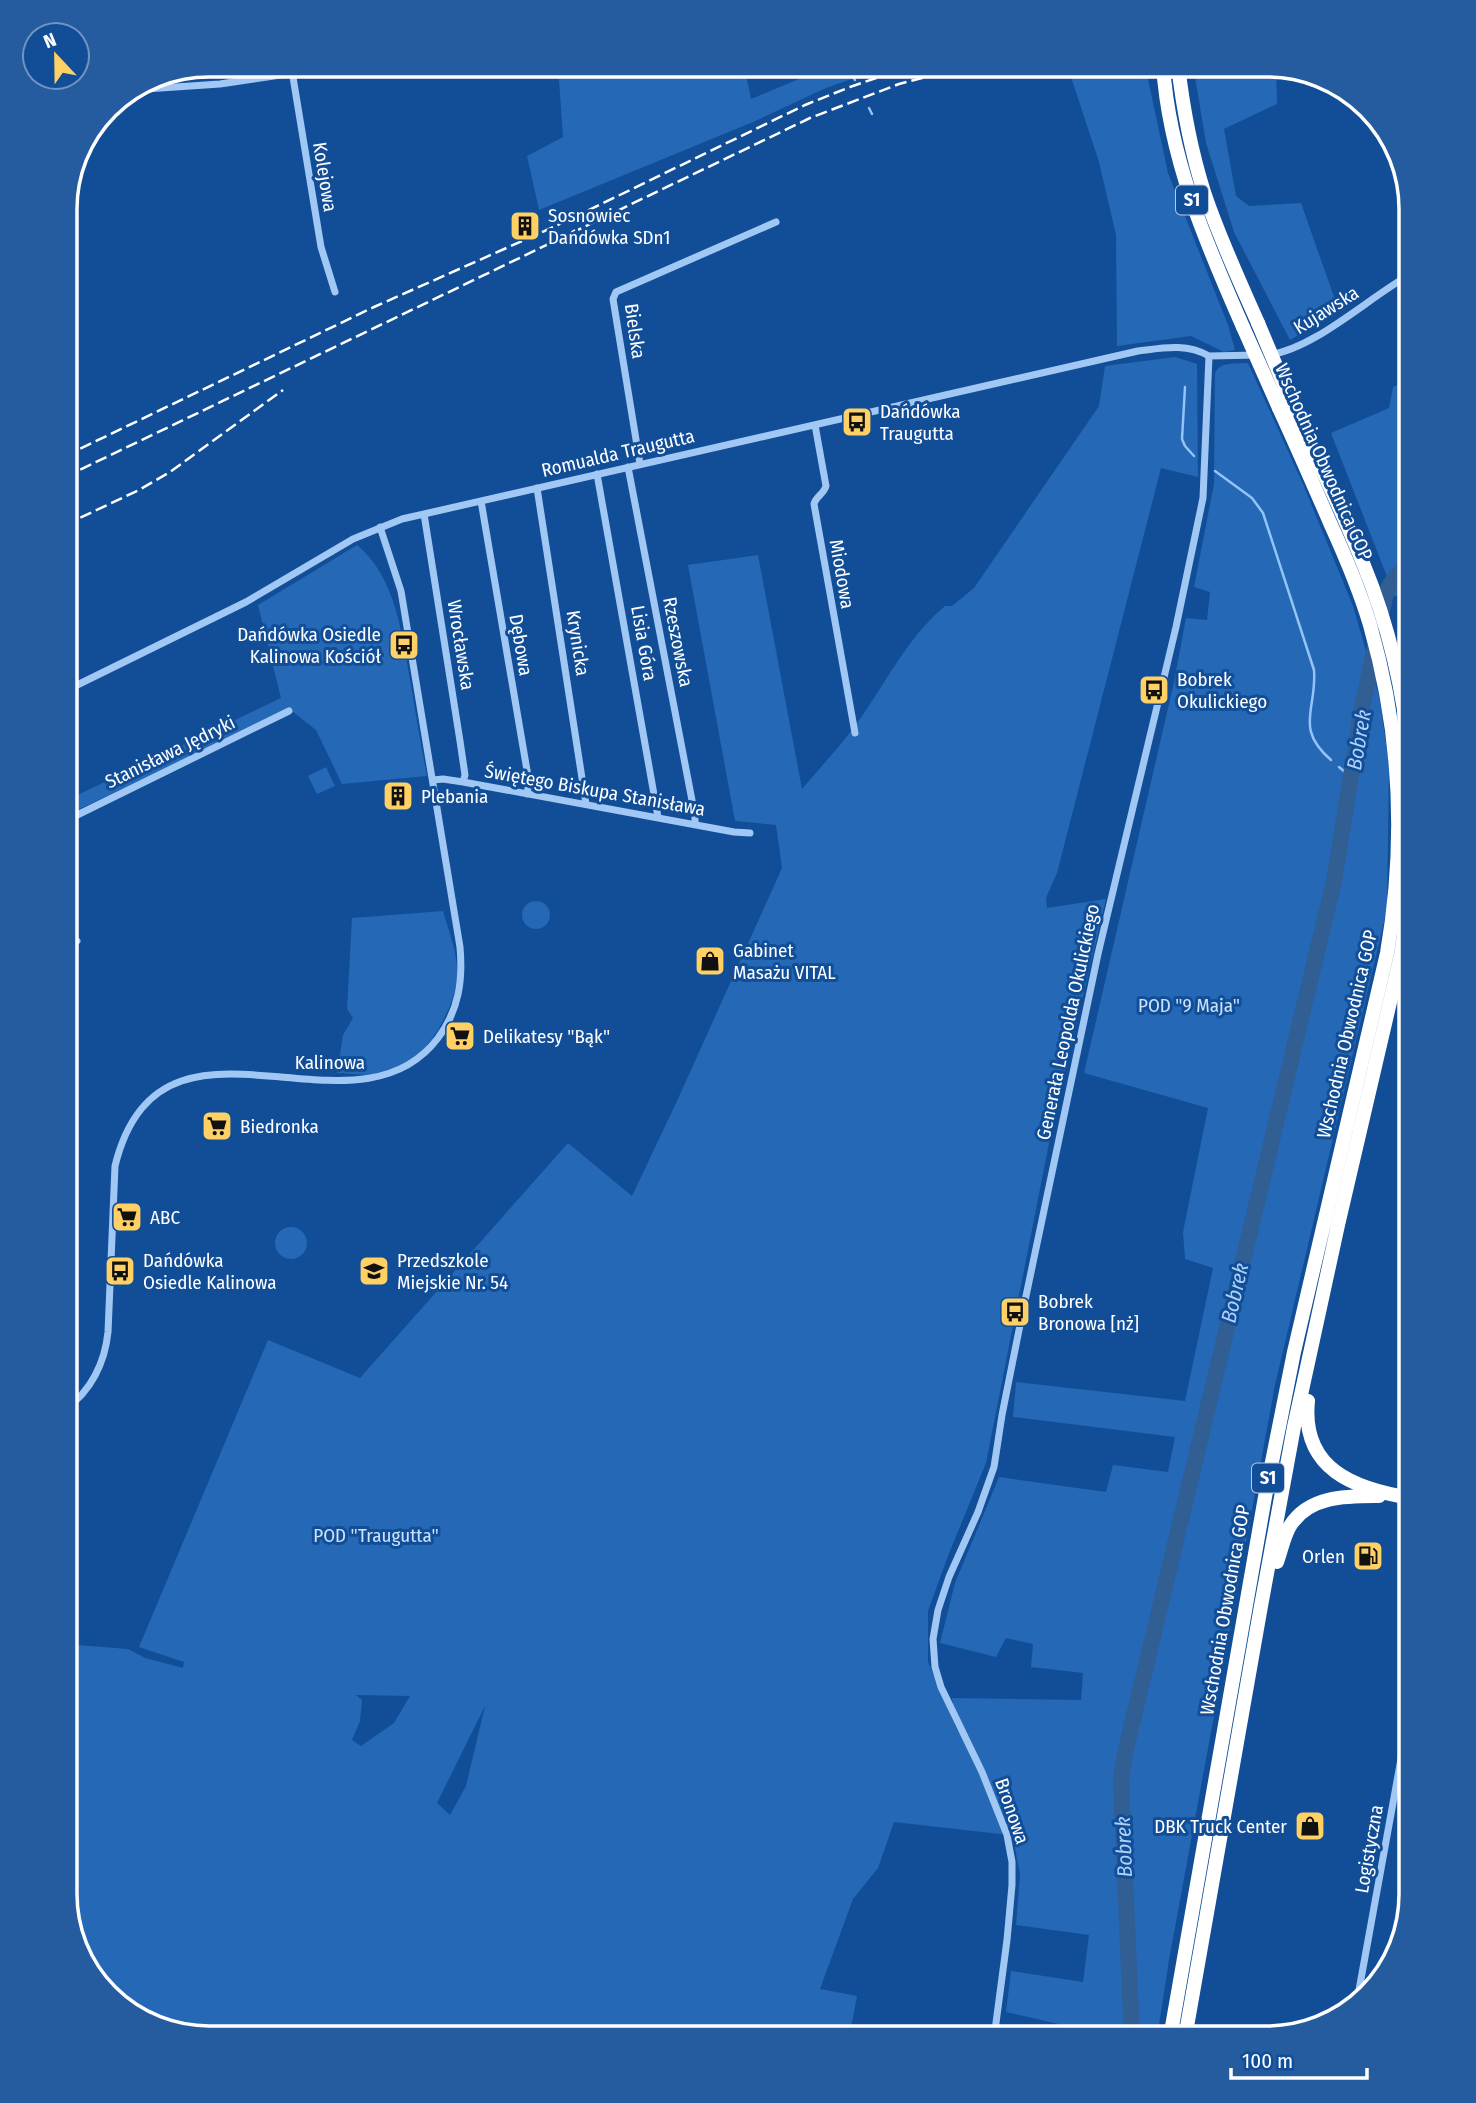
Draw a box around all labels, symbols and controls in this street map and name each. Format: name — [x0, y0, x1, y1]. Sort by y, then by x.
north arrow — [21, 21, 91, 91]
text: N — [40, 28, 59, 53]
street label: Kolejowa — [308, 140, 342, 214]
road number: S1 — [1176, 186, 1208, 215]
place label: Sosnowiec Dańdówka SDn1 — [548, 204, 670, 249]
building icon: Sosnowiec Dańdówka SDn1 — [508, 209, 542, 243]
street label: Kujawska — [1289, 281, 1363, 339]
street label: Bielska — [620, 302, 650, 360]
street label: Wschodnia Obwodnica GOP — [1270, 360, 1378, 564]
place label: Dańdówka Traugutta — [880, 400, 961, 445]
bus stop icon: Dańdówka Traugutta — [840, 405, 874, 439]
street label: Romualda Traugutta — [539, 424, 697, 482]
street label: Miodowa — [825, 538, 859, 610]
street label: Rzeszowska — [658, 595, 698, 689]
street label: Wrocławska — [443, 598, 479, 692]
street label: Lisia Góra — [626, 604, 662, 682]
street label: Krynicka — [561, 609, 595, 677]
street label: Dębowa — [504, 612, 538, 678]
place label: Dańdówka Osiedle Kalinowa Kościół — [237, 623, 381, 668]
bus stop icon: Dańdówka Osiedle Kalinowa Kościół — [387, 628, 421, 662]
place label: Bobrek Okulickiego — [1177, 668, 1267, 713]
bus stop icon: Bobrek Okulickiego — [1137, 673, 1171, 707]
water label: Bobrek — [1341, 708, 1377, 772]
street label: Stanisława Jędryki — [101, 711, 239, 793]
street label: Świętego Biskupa Stanisława — [483, 759, 707, 821]
building icon: Plebania — [381, 779, 415, 813]
place label: Plebania — [421, 785, 488, 808]
street label: Generała Leopolda Okulickiego — [1032, 902, 1104, 1142]
street label: Wschodnia Obwodnica GOP — [1312, 928, 1382, 1140]
place label: Gabinet Masażu VITAL — [733, 939, 836, 984]
shop icon: Gabinet Masażu VITAL — [693, 944, 727, 978]
park label: POD "9 Maja" — [1138, 994, 1240, 1017]
supermarket icon: Delikatesy "Bąk" — [443, 1019, 477, 1053]
place label: Delikatesy "Bąk" — [483, 1025, 610, 1048]
street label: Kalinowa — [295, 1051, 365, 1074]
supermarket icon: Biedronka — [200, 1109, 234, 1143]
place label: Biedronka — [240, 1115, 319, 1138]
supermarket icon: ABC — [110, 1200, 144, 1234]
place label: ABC — [150, 1206, 180, 1229]
place label: Dańdówka Osiedle Kalinowa — [143, 1249, 277, 1294]
place label: Przedszkole Miejskie Nr. 54 — [397, 1249, 508, 1294]
bus stop icon: Dańdówka Osiedle Kalinowa — [103, 1254, 137, 1288]
school or university icon: Przedszkole Miejskie Nr. 54 — [357, 1254, 391, 1288]
water label: Bobrek — [1216, 1261, 1254, 1325]
place label: Bobrek Bronowa [nż] — [1038, 1290, 1139, 1335]
bus stop icon: Bobrek Bronowa [nż] — [998, 1295, 1032, 1329]
road number: S1 — [1252, 1464, 1284, 1492]
street label: Wschodnia Obwodnica GOP — [1195, 1503, 1255, 1717]
park label: POD "Traugutta" — [313, 1524, 439, 1547]
fuel station icon: Orlen — [1351, 1539, 1385, 1573]
place label: Orlen — [1302, 1545, 1345, 1568]
street label: Bronowa — [990, 1775, 1034, 1847]
street label: Logistyczna — [1350, 1803, 1388, 1895]
shop icon: DBK Truck Center — [1293, 1809, 1327, 1843]
place label: DBK Truck Center — [1154, 1815, 1287, 1838]
water label: Bobrek — [1110, 1816, 1138, 1878]
scale bar — [1231, 2036, 1368, 2080]
text: 100 m — [1242, 2048, 1293, 2074]

